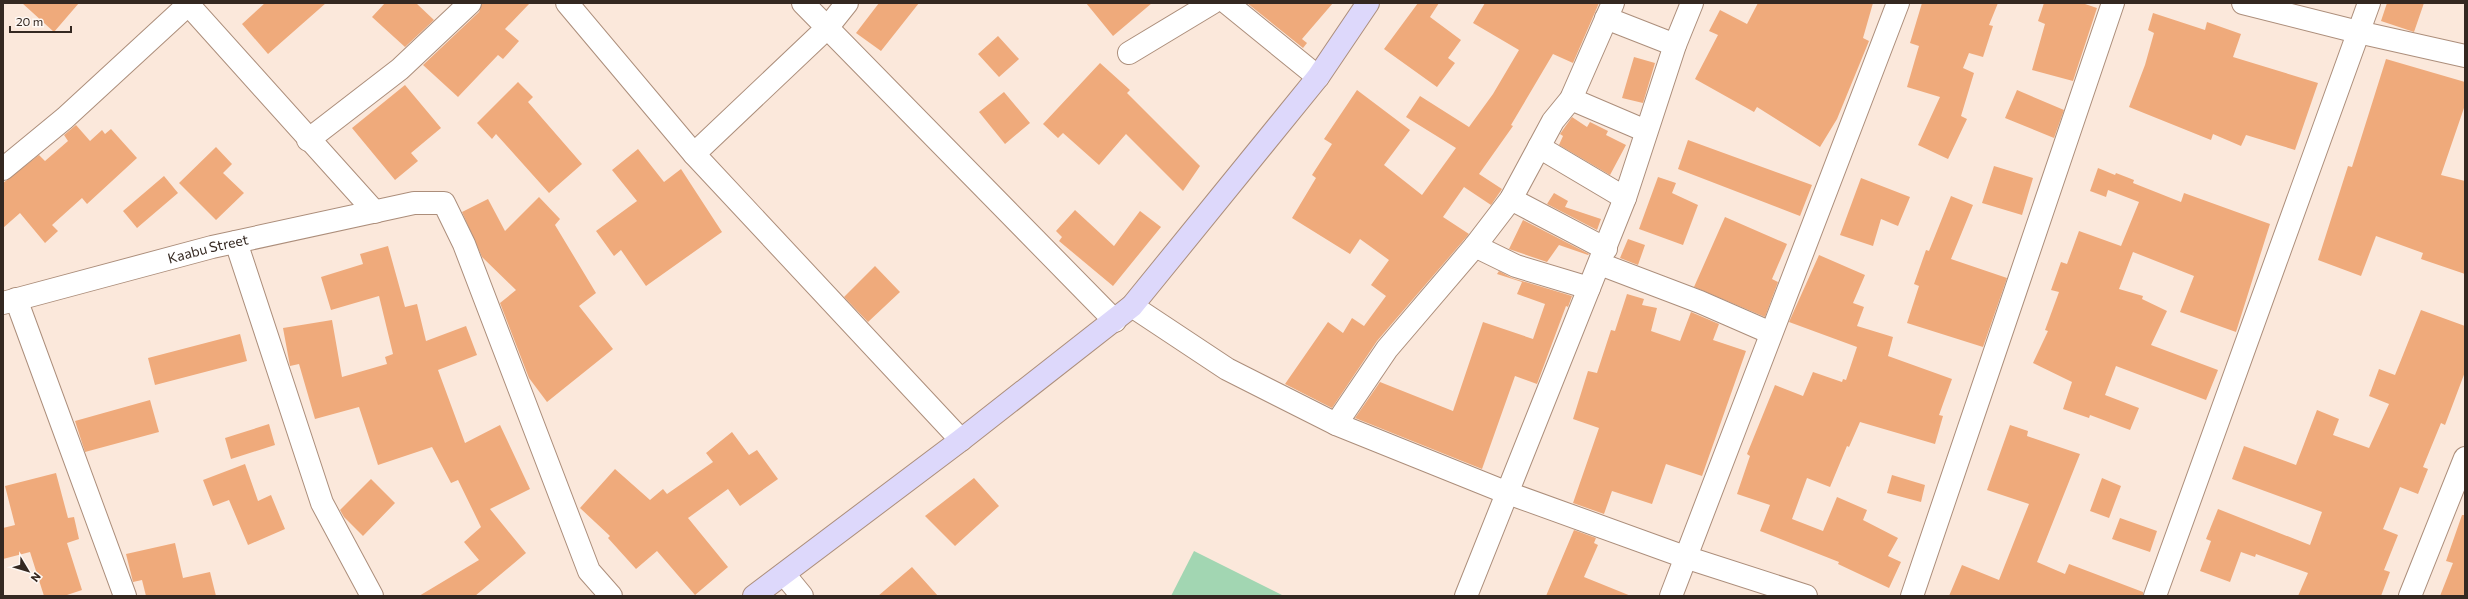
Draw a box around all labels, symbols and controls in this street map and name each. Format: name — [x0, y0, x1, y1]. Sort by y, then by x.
scale bar — [10, 8, 71, 34]
text: 20 m — [16, 14, 43, 28]
street label: Kaabu Street — [166, 230, 250, 267]
north arrow — [8, 551, 48, 591]
text: N — [29, 570, 44, 585]

